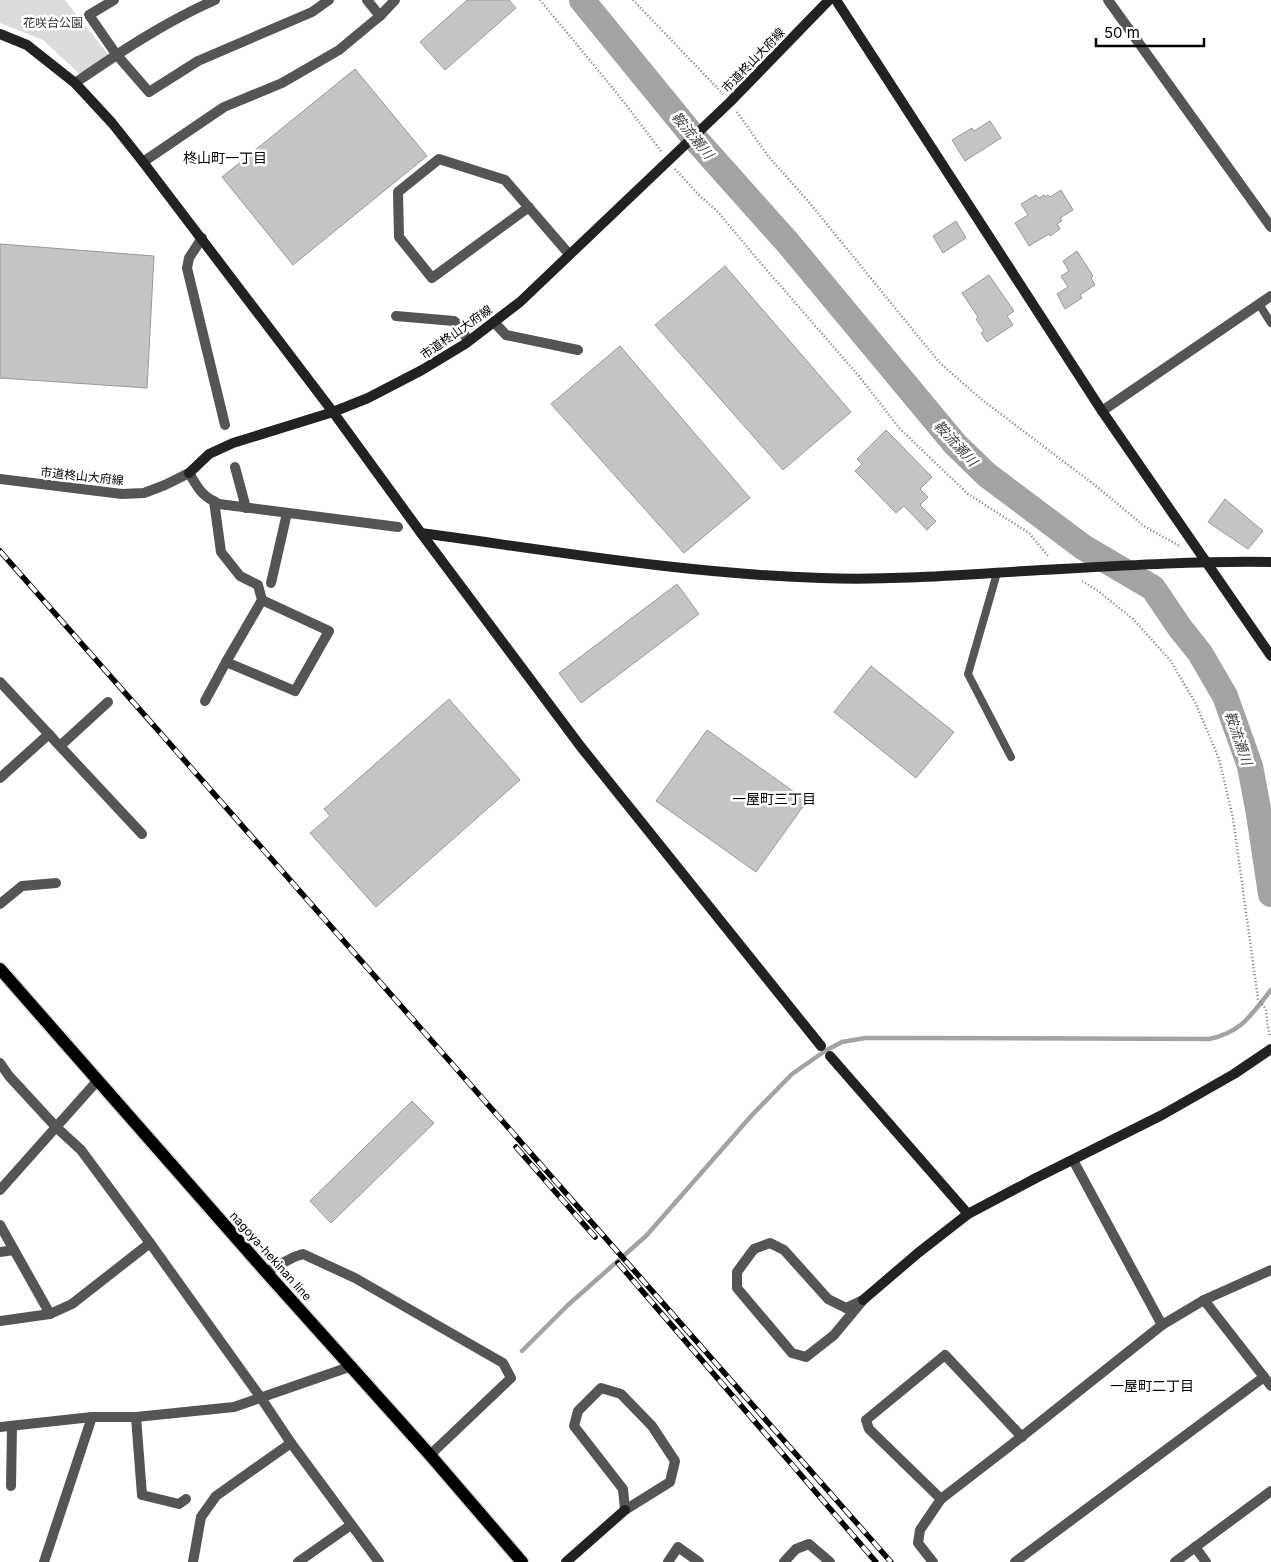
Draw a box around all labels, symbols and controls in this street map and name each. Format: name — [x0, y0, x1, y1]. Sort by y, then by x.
park label: 花咲台公園 — [23, 15, 83, 30]
scale bar — [1096, 15, 1204, 47]
text: 50 m — [1104, 23, 1140, 42]
street label: 市道柊山大府線 — [718, 25, 788, 95]
water label: 鞍流瀬川 — [668, 108, 719, 163]
district label: 柊山町一丁目 — [183, 149, 267, 166]
street label: 市道柊山大府線 — [417, 302, 495, 362]
water label: 鞍流瀬川 — [931, 417, 983, 471]
street label: 市道柊山大府線 — [39, 464, 125, 488]
water label: 鞍流瀬川 — [1222, 709, 1257, 769]
district label: 一屋町三丁目 — [732, 790, 816, 807]
street label: nagoya-hekinan line — [227, 1208, 315, 1304]
district label: 一屋町二丁目 — [1110, 1377, 1194, 1394]

